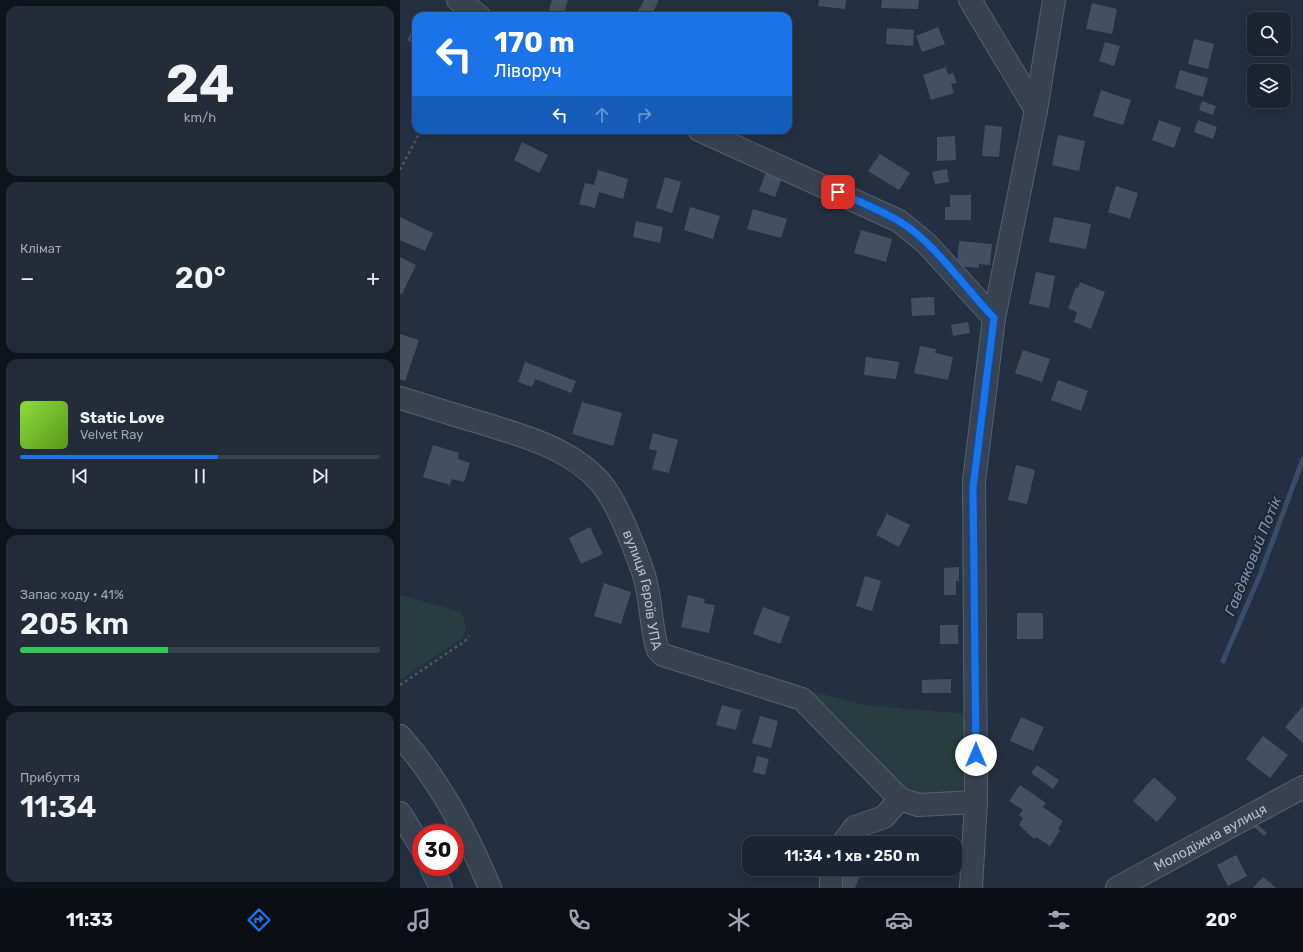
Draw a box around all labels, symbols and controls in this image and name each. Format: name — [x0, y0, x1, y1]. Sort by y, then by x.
map controls — [1247, 12, 1291, 108]
button: search — [1247, 12, 1291, 56]
text: 170 m — [494, 26, 575, 59]
icon: left — [428, 28, 480, 80]
text: 24 — [165, 53, 235, 115]
text: Ліворуч — [494, 60, 562, 82]
button: layers — [1247, 64, 1291, 108]
icon: left — [549, 104, 571, 126]
icon: ahead — [591, 104, 613, 126]
icon: right — [633, 104, 655, 126]
text: km/h — [184, 110, 216, 125]
pin — [821, 175, 855, 209]
icon: arrive — [827, 181, 849, 203]
text: Клімат — [20, 241, 62, 256]
text: 20° — [175, 260, 226, 296]
text: − — [20, 265, 34, 292]
text: + — [366, 265, 380, 292]
text: Static Love — [80, 409, 164, 427]
text: Velvet Ray — [80, 427, 143, 442]
icon: previous — [69, 465, 91, 487]
icon: pause — [189, 465, 211, 487]
icon: next — [309, 465, 331, 487]
water label: Гавдяковий Потік — [1221, 493, 1286, 618]
street label: вулиця Героїв УПА — [619, 528, 666, 653]
text: Запас ходу · 41% — [20, 587, 124, 602]
text: 205 km — [20, 606, 129, 642]
position arrow — [955, 734, 997, 776]
text: Прибуття — [20, 770, 80, 785]
text: 11:34 — [20, 789, 97, 825]
street label: Молодіжна вулиця — [1151, 800, 1270, 875]
speed limit sign: 30 — [412, 824, 464, 876]
text: 11:34 · 1 хв · 250 m — [784, 847, 920, 865]
icon: directions — [245, 906, 273, 934]
icon: music — [405, 906, 433, 934]
icon: phone — [565, 906, 593, 934]
icon: climate — [725, 906, 753, 934]
icon: car — [885, 906, 913, 934]
icon: filters — [1045, 906, 1073, 934]
text: 11:33 — [66, 909, 113, 931]
text: 20° — [1206, 909, 1237, 931]

